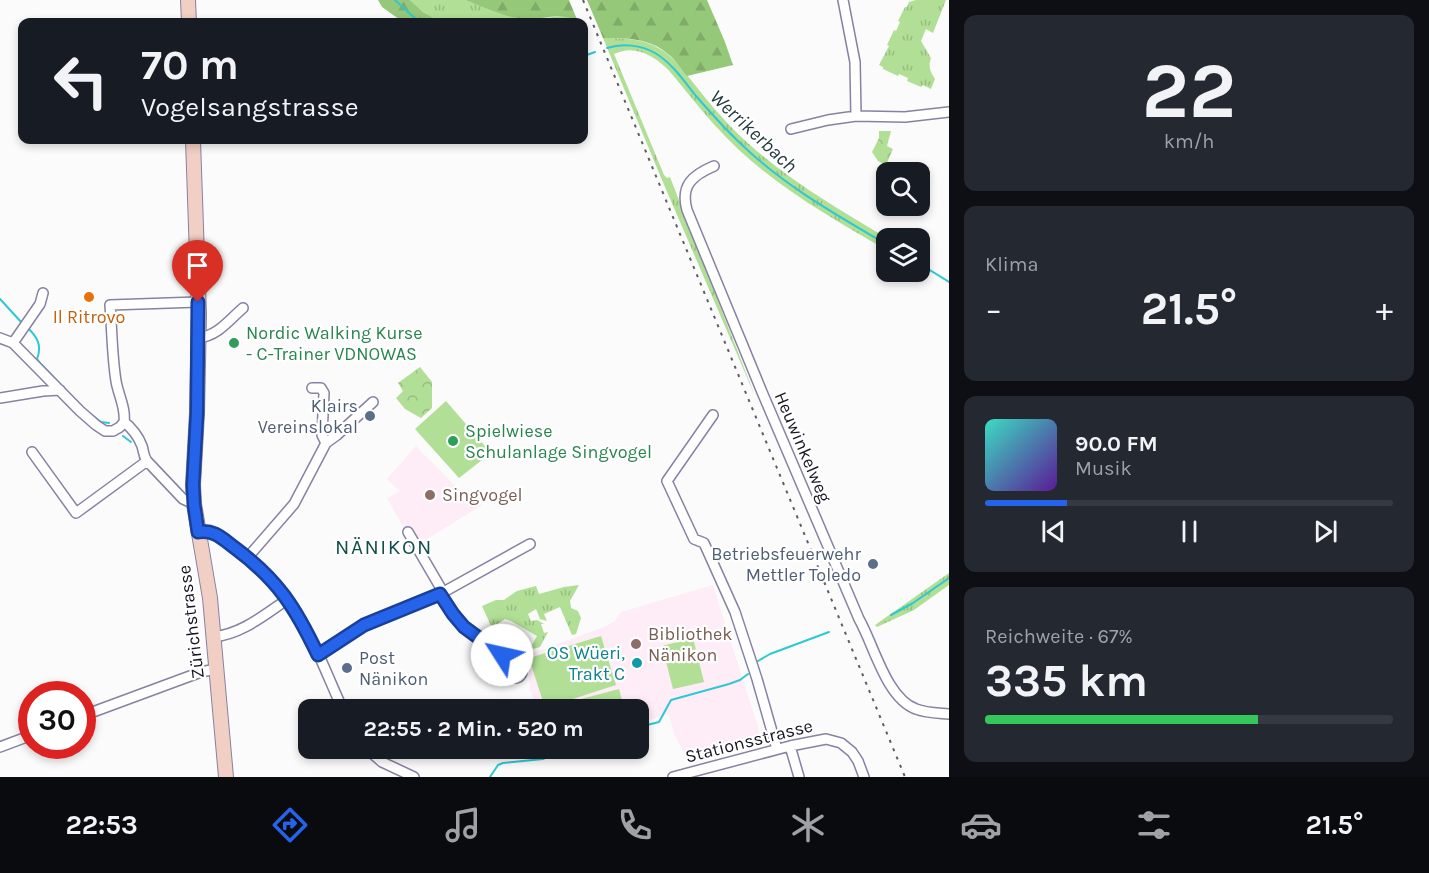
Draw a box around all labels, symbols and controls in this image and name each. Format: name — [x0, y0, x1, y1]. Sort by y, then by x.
text: 70 m — [141, 40, 239, 90]
icon: left — [42, 42, 120, 120]
text: 22 — [1142, 45, 1236, 137]
water label: Werrikerbach — [705, 85, 802, 178]
text: Vogelsangstrasse — [141, 91, 359, 123]
text: km/h — [1164, 130, 1214, 153]
map controls — [876, 162, 930, 282]
button: search — [876, 162, 930, 216]
button: layers — [876, 228, 930, 282]
pin — [172, 240, 223, 302]
icon: arrive — [181, 249, 214, 282]
text: Klima — [985, 253, 1038, 276]
text: 21.5° — [1141, 283, 1237, 335]
marker: Il Ritrovo — [82, 290, 96, 304]
text: − — [985, 290, 1002, 328]
text: + — [1376, 290, 1393, 328]
place label: Il Ritrovo — [53, 306, 125, 328]
place label: Nordic Walking Kurse - C-Trainer VDNOWAS — [246, 322, 423, 365]
marker: Nordic Walking Kurse - C-Trainer VDNOWAS — [227, 336, 241, 350]
street label: Heuwinkelweg — [770, 388, 836, 506]
place label: Klairs Vereinslokal — [258, 395, 358, 438]
marker: Klairs Vereinslokal — [363, 409, 377, 423]
place label: Spielwiese Schulanlage Singvogel — [465, 420, 652, 463]
text: 90.0 FM — [1075, 431, 1158, 457]
marker: Spielwiese Schulanlage Singvogel — [446, 434, 460, 448]
text: Musik — [1075, 457, 1132, 480]
place label: Singvogel — [442, 484, 523, 506]
marker: Singvogel — [423, 488, 437, 502]
icon: previous — [1037, 515, 1070, 548]
icon: pause — [1173, 515, 1206, 548]
icon: next — [1309, 515, 1342, 548]
district label: NÄNIKON — [335, 535, 433, 559]
place label: Betriebsfeuerwehr Mettler Toledo — [711, 543, 861, 586]
marker: Betriebsfeuerwehr Mettler Toledo — [866, 557, 880, 571]
street label: Zürichstrasse — [173, 564, 209, 680]
position arrow — [470, 623, 534, 687]
place label: Bibliothek Nänikon — [648, 623, 732, 666]
text: Reichweite · 67% — [985, 625, 1133, 648]
marker: Bibliothek Nänikon — [629, 637, 643, 651]
place label: OS Wüeri, Trakt C — [547, 642, 625, 685]
place label: Post Nänikon — [359, 647, 428, 690]
text: 335 km — [985, 655, 1148, 707]
marker: OS Wüeri, Trakt C — [630, 656, 644, 670]
marker: Post Nänikon — [340, 661, 354, 675]
speed limit sign: 30 — [18, 681, 96, 759]
street label: Stationsstrasse — [683, 715, 815, 767]
text: 22:55 · 2 Min. · 520 m — [363, 716, 584, 742]
icon: directions — [269, 804, 311, 846]
icon: music — [442, 804, 484, 846]
icon: phone — [614, 804, 656, 846]
icon: climate — [787, 804, 829, 846]
icon: car — [960, 804, 1002, 846]
icon: filters — [1133, 804, 1175, 846]
text: 22:53 — [65, 809, 138, 841]
text: 21.5° — [1306, 809, 1364, 841]

